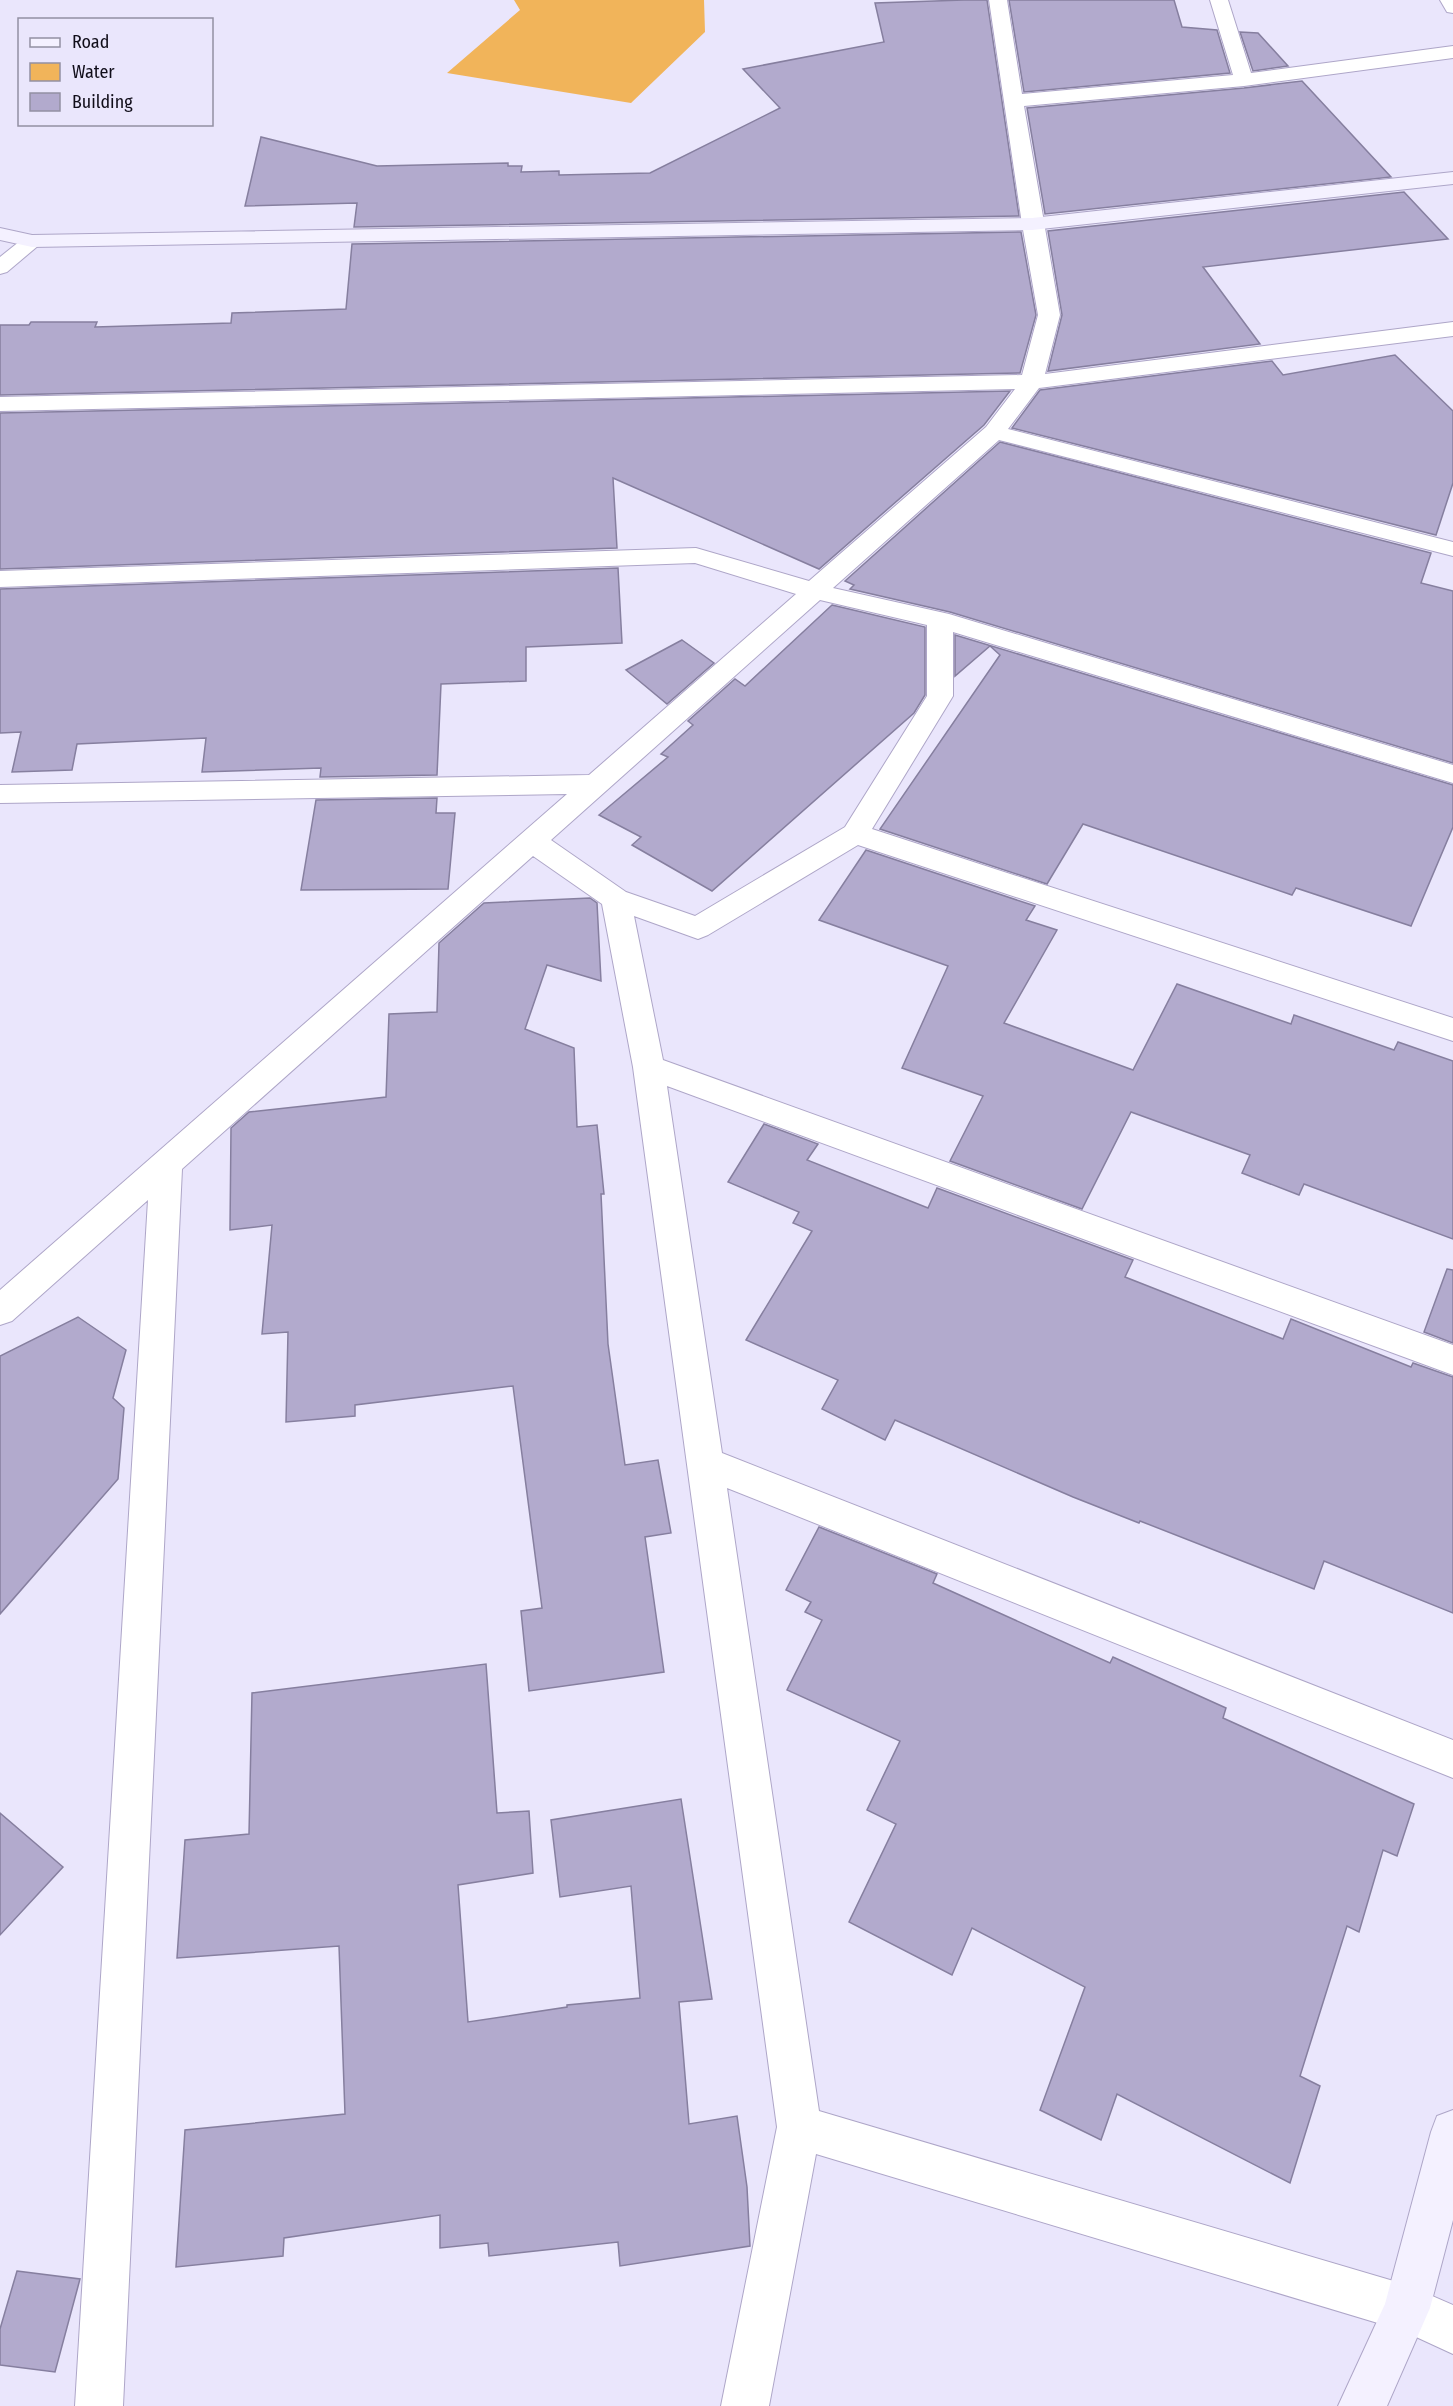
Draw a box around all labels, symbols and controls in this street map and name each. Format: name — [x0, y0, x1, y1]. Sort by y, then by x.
legend — [18, 18, 213, 126]
text: Road — [72, 31, 109, 53]
text: Water — [72, 61, 115, 83]
text: Building — [72, 91, 133, 113]

